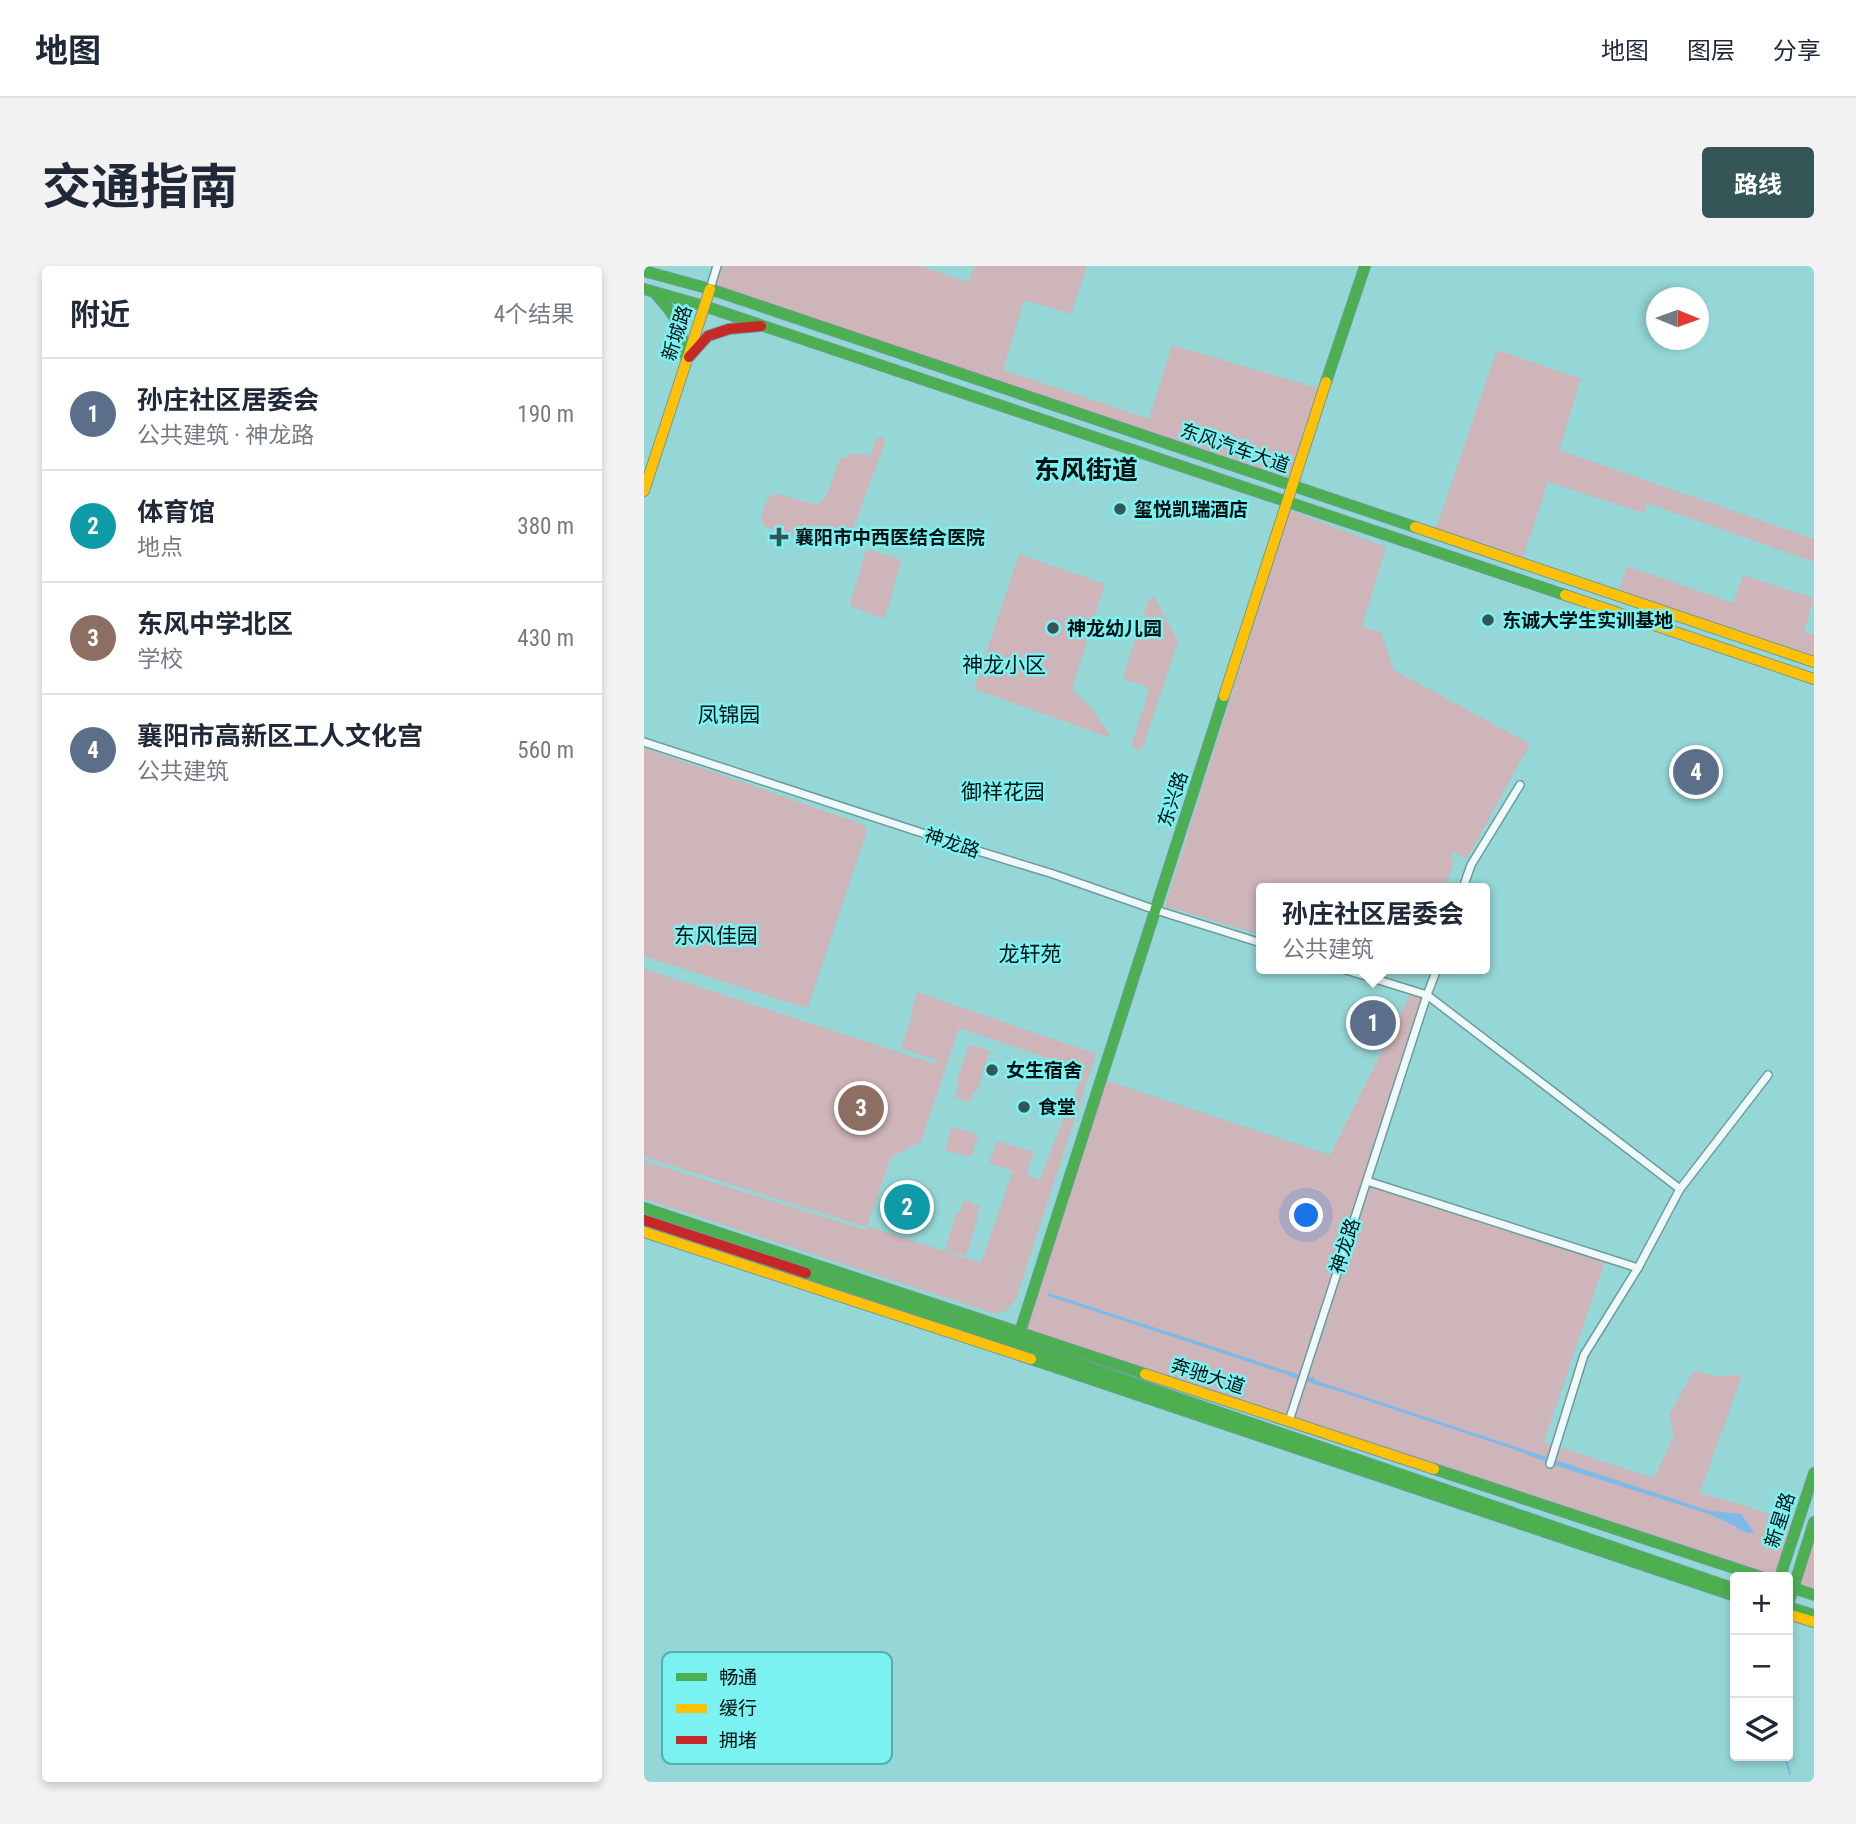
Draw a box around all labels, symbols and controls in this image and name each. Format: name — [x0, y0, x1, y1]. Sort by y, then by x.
text: 地图 — [35, 31, 101, 70]
text: 地图 — [1601, 37, 1649, 65]
text: 图层 — [1687, 37, 1735, 65]
text: 分享 — [1773, 37, 1821, 65]
button: 路线 — [1702, 147, 1814, 218]
text: 交通指南 — [42, 159, 238, 216]
north arrow — [1646, 287, 1709, 350]
text: 附近 — [70, 297, 130, 332]
text: 4个结果 — [494, 301, 574, 328]
street label: 新城路 — [657, 302, 697, 364]
text: 孙庄社区居委会 — [137, 385, 319, 415]
text: 1 — [87, 401, 99, 428]
text: 190 m — [517, 401, 574, 428]
street label: 东风汽车大道 — [1177, 419, 1293, 477]
text: 公共建筑 · 神龙路 — [137, 422, 314, 449]
district label: 东风街道 — [1034, 455, 1138, 485]
text: 体育馆 — [137, 497, 215, 527]
place label: 玺悦凯瑞酒店 — [1134, 498, 1248, 521]
marker: 玺悦凯瑞酒店 — [1112, 501, 1128, 517]
text: 2 — [87, 513, 99, 540]
text: 380 m — [517, 513, 574, 540]
place label: 襄阳市中西医结合医院 — [795, 526, 985, 549]
marker: 襄阳市中西医结合医院 — [769, 527, 789, 547]
text: 地点 — [137, 534, 183, 561]
text: 东风中学北区 — [137, 609, 293, 639]
place label: 东诚大学生实训基地 — [1502, 609, 1673, 632]
marker: 东诚大学生实训基地 — [1480, 612, 1496, 628]
place label: 神龙幼儿园 — [1067, 617, 1162, 640]
marker: 神龙幼儿园 — [1045, 620, 1061, 636]
text: 3 — [87, 625, 99, 652]
text: 430 m — [517, 625, 574, 652]
text: 学校 — [137, 646, 183, 673]
district label: 神龙小区 — [962, 653, 1046, 677]
district label: 凤锦园 — [698, 703, 761, 727]
text: 襄阳市高新区工人文化宫 — [137, 721, 423, 751]
text: 4 — [87, 737, 99, 764]
text: 560 m — [517, 737, 574, 764]
pin: 4 — [1673, 746, 1719, 798]
text: 公共建筑 — [137, 758, 229, 785]
street label: 东兴路 — [1153, 768, 1193, 830]
district label: 御祥花园 — [961, 780, 1045, 804]
street label: 神龙路 — [921, 823, 983, 863]
popup — [1256, 883, 1490, 974]
text: 孙庄社区居委会 — [1282, 899, 1464, 929]
district label: 东风佳园 — [674, 924, 758, 948]
text: 公共建筑 — [1282, 936, 1374, 963]
district label: 龙轩苑 — [999, 942, 1062, 966]
pin: 1 — [1350, 997, 1396, 1049]
place label: 女生宿舍 — [1006, 1059, 1082, 1082]
marker: 女生宿舍 — [984, 1062, 1000, 1078]
pin: 3 — [838, 1082, 884, 1134]
place label: 食堂 — [1038, 1096, 1076, 1119]
marker: 食堂 — [1016, 1099, 1032, 1115]
pin: 2 — [884, 1181, 930, 1233]
your location — [1289, 1198, 1323, 1232]
street label: 神龙路 — [1325, 1215, 1365, 1277]
street label: 奔驰大道 — [1168, 1353, 1248, 1399]
street label: 新星路 — [1760, 1489, 1800, 1551]
map controls — [1730, 1572, 1793, 1761]
button: + — [1730, 1572, 1793, 1635]
button: − — [1730, 1635, 1793, 1698]
legend — [662, 1652, 892, 1764]
text: 畅通 — [719, 1666, 757, 1689]
text: 缓行 — [719, 1697, 757, 1720]
button: layers — [1730, 1698, 1793, 1761]
text: 拥堵 — [719, 1729, 757, 1752]

